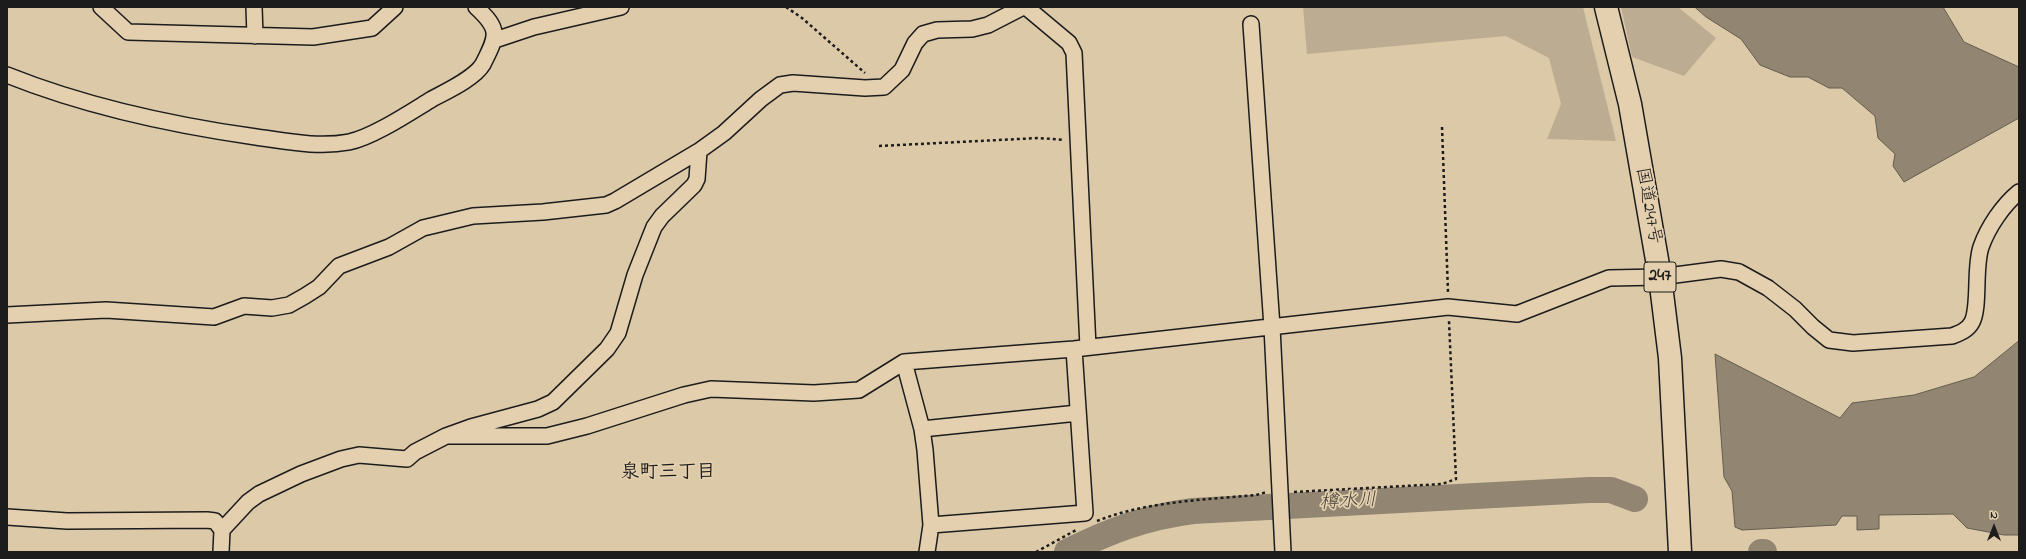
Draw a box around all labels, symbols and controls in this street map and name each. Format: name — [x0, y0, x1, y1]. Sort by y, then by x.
street label: 国道247号 — [1630, 166, 1664, 246]
road number: 247 — [1644, 262, 1676, 292]
district label: 泉町三丁目 — [621, 463, 715, 485]
water label: 樽水川 — [1319, 490, 1377, 516]
north arrow — [1974, 507, 2014, 547]
text: N — [1990, 507, 1998, 523]

